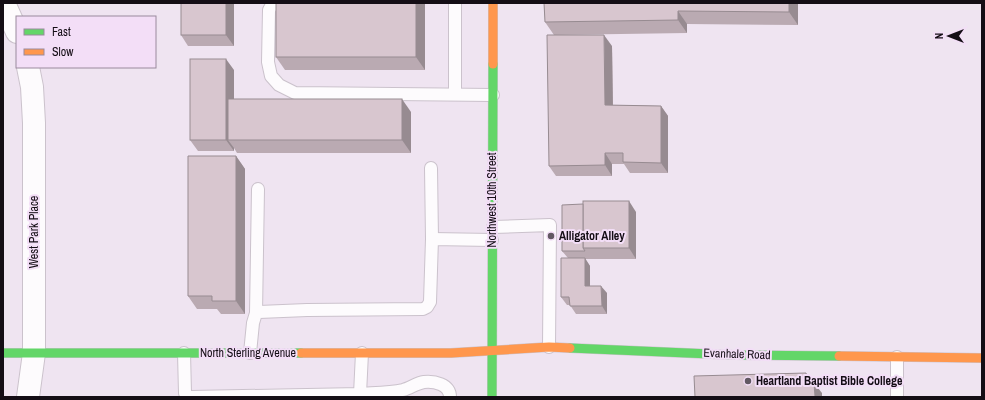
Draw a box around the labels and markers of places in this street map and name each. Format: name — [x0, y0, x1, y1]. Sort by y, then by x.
place label: Alligator Alley — [559, 228, 625, 244]
marker: Alligator Alley — [546, 231, 556, 241]
place label: Heartland Baptist Bible College — [756, 373, 903, 389]
marker: Heartland Baptist Bible College — [743, 376, 753, 386]

